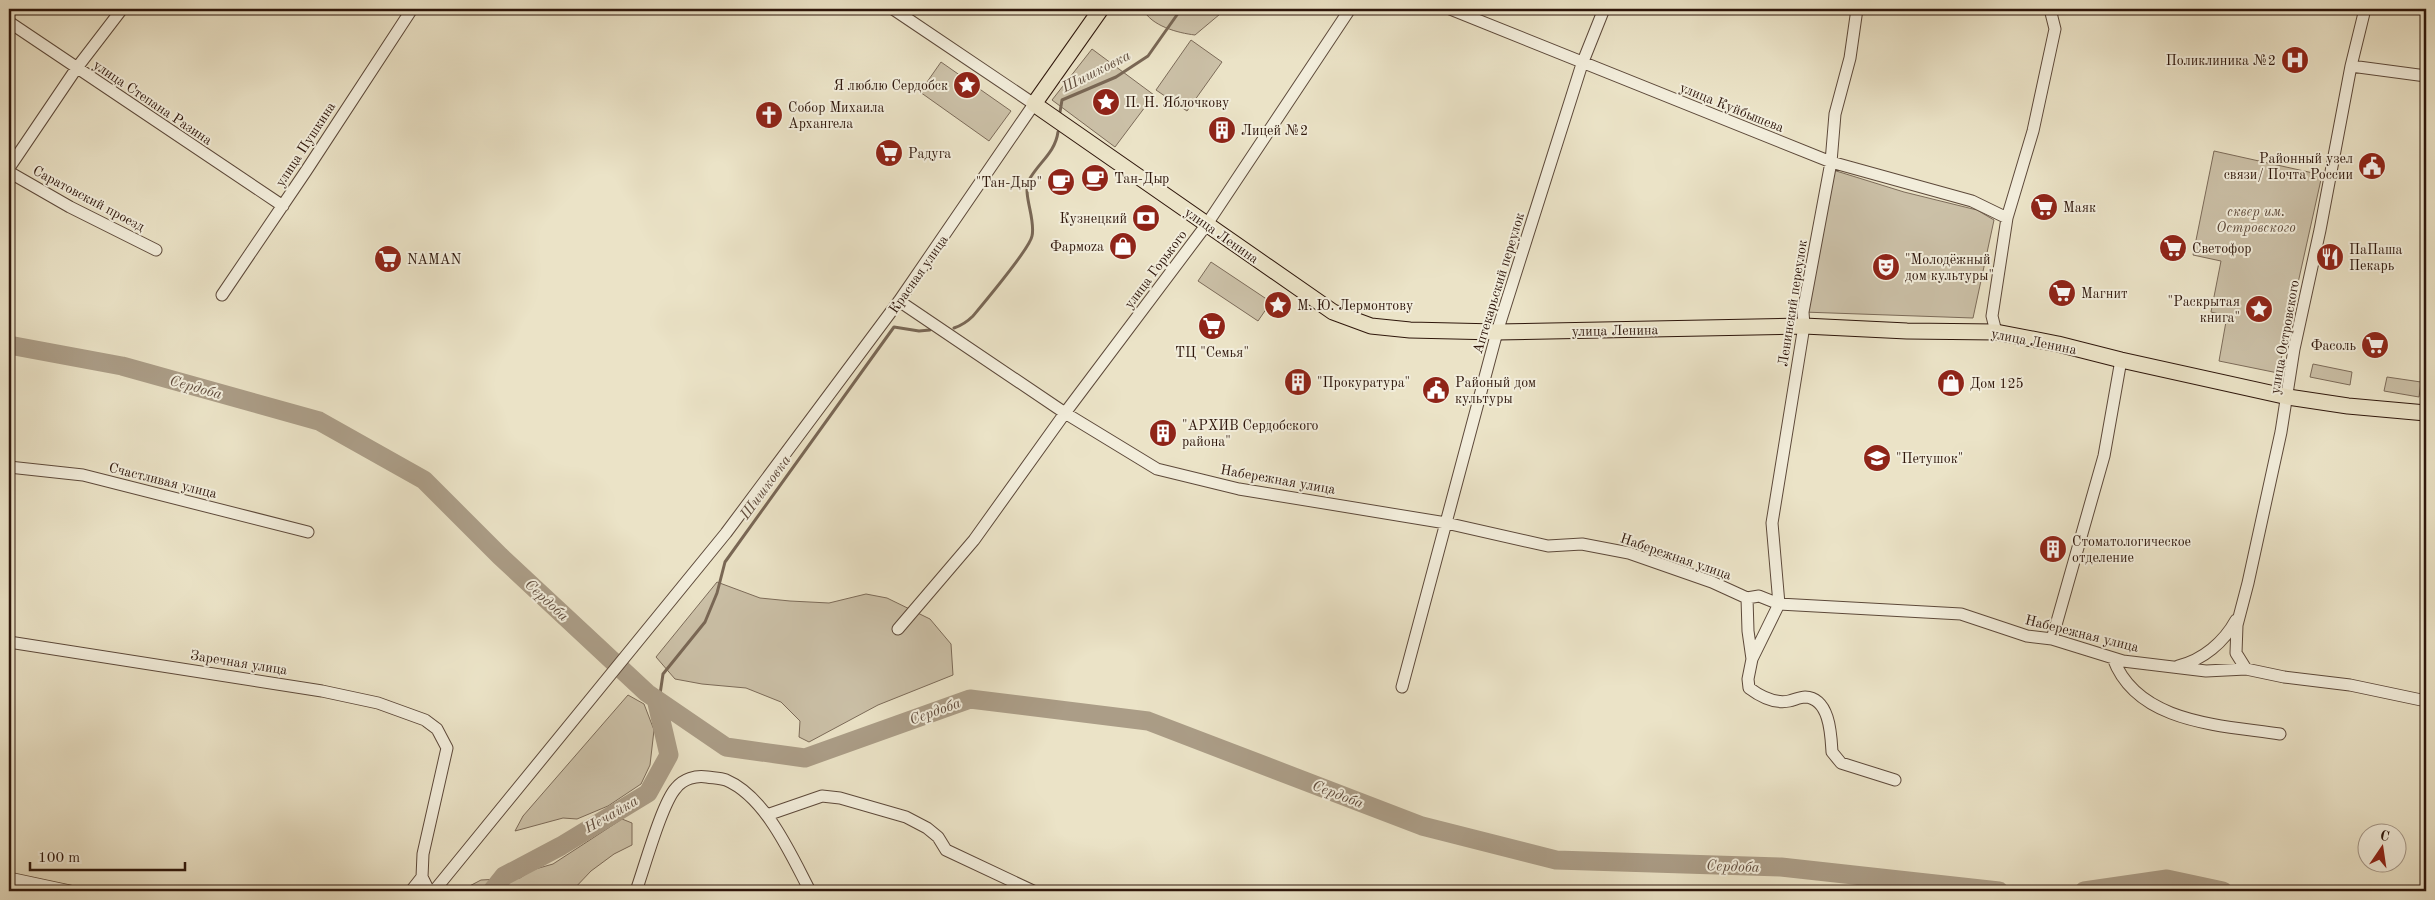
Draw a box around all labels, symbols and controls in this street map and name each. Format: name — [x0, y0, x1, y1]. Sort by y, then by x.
hospital icon: Поликлиника №2 — [2280, 45, 2310, 75]
water label: Шишковка — [1059, 49, 1134, 97]
place label: Поликлиника №2 — [2166, 54, 2276, 68]
street label: улица Степана Разина — [91, 58, 214, 148]
place icon: Я люблю Сердобск — [952, 70, 982, 100]
place label: Я люблю Сердобск — [833, 79, 948, 93]
street label: улица Куйбышева — [1678, 81, 1786, 135]
place icon: П. Н. Яблочкову — [1091, 87, 1121, 117]
place label: П. Н. Яблочкову — [1125, 96, 1230, 110]
street label: улица Пушкина — [273, 100, 338, 189]
church icon: Собор Михаила Архангела — [754, 100, 784, 130]
place label: Собор Михаила Архангела — [788, 101, 884, 131]
building icon: Лицей №2 — [1207, 115, 1237, 145]
place label: Лицей №2 — [1241, 124, 1308, 138]
supermarket icon: Радуга — [874, 138, 904, 168]
place label: Радуга — [908, 147, 951, 161]
public building icon: Районный узел связи/ Почта России — [2357, 151, 2387, 181]
place label: Районный узел связи/ Почта России — [2224, 152, 2353, 182]
cafe icon: Тан-Дыр — [1080, 163, 1110, 193]
street label: Саратовский проезд — [30, 164, 147, 234]
cafe icon: "Тан-Дыр" — [1046, 167, 1076, 197]
place label: Тан-Дыр — [1114, 172, 1169, 186]
place label: "Тан-Дыр" — [976, 176, 1042, 190]
supermarket icon: Maяк — [2029, 192, 2059, 222]
place label: Maяк — [2063, 201, 2096, 215]
bank icon: Кузнецкий — [1131, 203, 1161, 233]
street label: улица Ленина — [1182, 205, 1261, 267]
park label: сквер им. Островского — [2216, 205, 2296, 236]
street label: Аптекарьский переулок — [1471, 211, 1527, 356]
place label: Кузнецкий — [1059, 212, 1127, 226]
street label: улица Горького — [1122, 228, 1190, 311]
shop icon: Фармоzа — [1108, 231, 1138, 261]
street label: Красная улица — [887, 233, 951, 316]
supermarket icon: Светофор — [2158, 233, 2188, 263]
street label: Ленинский переулок — [1776, 239, 1810, 367]
place label: Фармоzа — [1050, 240, 1104, 254]
place label: Светофор — [2192, 242, 2252, 257]
restaurant icon: ПаПаша Пекарь — [2315, 242, 2345, 272]
place label: ПаПаша Пекарь — [2349, 243, 2403, 273]
supermarket icon: NAMAN — [373, 244, 403, 274]
theatre icon: "Молодёжный дом культуры" — [1871, 252, 1901, 282]
place label: NAMAN — [407, 253, 461, 267]
place label: "Молодёжный дом культуры" — [1905, 253, 1994, 283]
supermarket icon: Магнит — [2047, 278, 2077, 308]
street label: улица Островского — [2268, 279, 2302, 395]
place label: Магнит — [2081, 287, 2128, 301]
place icon: М. Ю. Лермонтову — [1263, 290, 1293, 320]
place icon: "Раскрытая книга" — [2244, 294, 2274, 324]
place label: "Раскрытая книга" — [2168, 295, 2240, 325]
place label: М. Ю. Лермонтову — [1297, 299, 1414, 313]
supermarket icon: ТЦ "Семья" — [1197, 311, 1227, 341]
street label: улица Ленина — [1571, 323, 1659, 339]
street label: улица Ленина — [1990, 327, 2078, 357]
supermarket icon: Фасоль — [2360, 330, 2390, 360]
place label: Фасоль — [2311, 339, 2356, 353]
place label: ТЦ "Семья" — [1175, 346, 1249, 360]
building icon: "Прокуратура" — [1283, 367, 1313, 397]
shop icon: Дом 125 — [1936, 368, 1966, 398]
water label: Сердоба — [168, 373, 224, 403]
public building icon: Районый дом культуры — [1421, 375, 1451, 405]
place label: "Прокуратура" — [1317, 376, 1410, 390]
place label: Районый дом культуры — [1455, 376, 1536, 406]
place label: Дом 125 — [1970, 377, 2024, 391]
building icon: "АРХИВ Сердобского района" — [1148, 418, 1178, 448]
place label: "АРХИВ Сердобского района" — [1182, 419, 1318, 449]
school or university icon: "Петушок" — [1862, 443, 1892, 473]
place label: "Петушок" — [1896, 452, 1963, 466]
water label: Шишковка — [737, 453, 794, 523]
street label: Счастливая улица — [107, 461, 218, 501]
street label: Набережная улица — [1219, 463, 1337, 497]
street label: Набережная улица — [1618, 531, 1733, 583]
building icon: Стоматологическое отделение — [2038, 534, 2068, 564]
place label: Стоматологическое отделение — [2072, 535, 2191, 565]
water label: Сердоба — [521, 577, 571, 625]
street label: Набережная улица — [2023, 613, 2140, 655]
street label: Заречная улица — [189, 648, 288, 678]
water label: Сердоба — [907, 695, 963, 729]
water label: Сердоба — [1310, 778, 1366, 812]
water label: Нечайка — [581, 794, 641, 837]
north arrow — [2358, 822, 2408, 872]
text: С — [2379, 828, 2391, 844]
scale bar — [30, 840, 185, 872]
text: 100 m — [38, 851, 80, 866]
water label: Сердоба — [1706, 858, 1760, 876]

